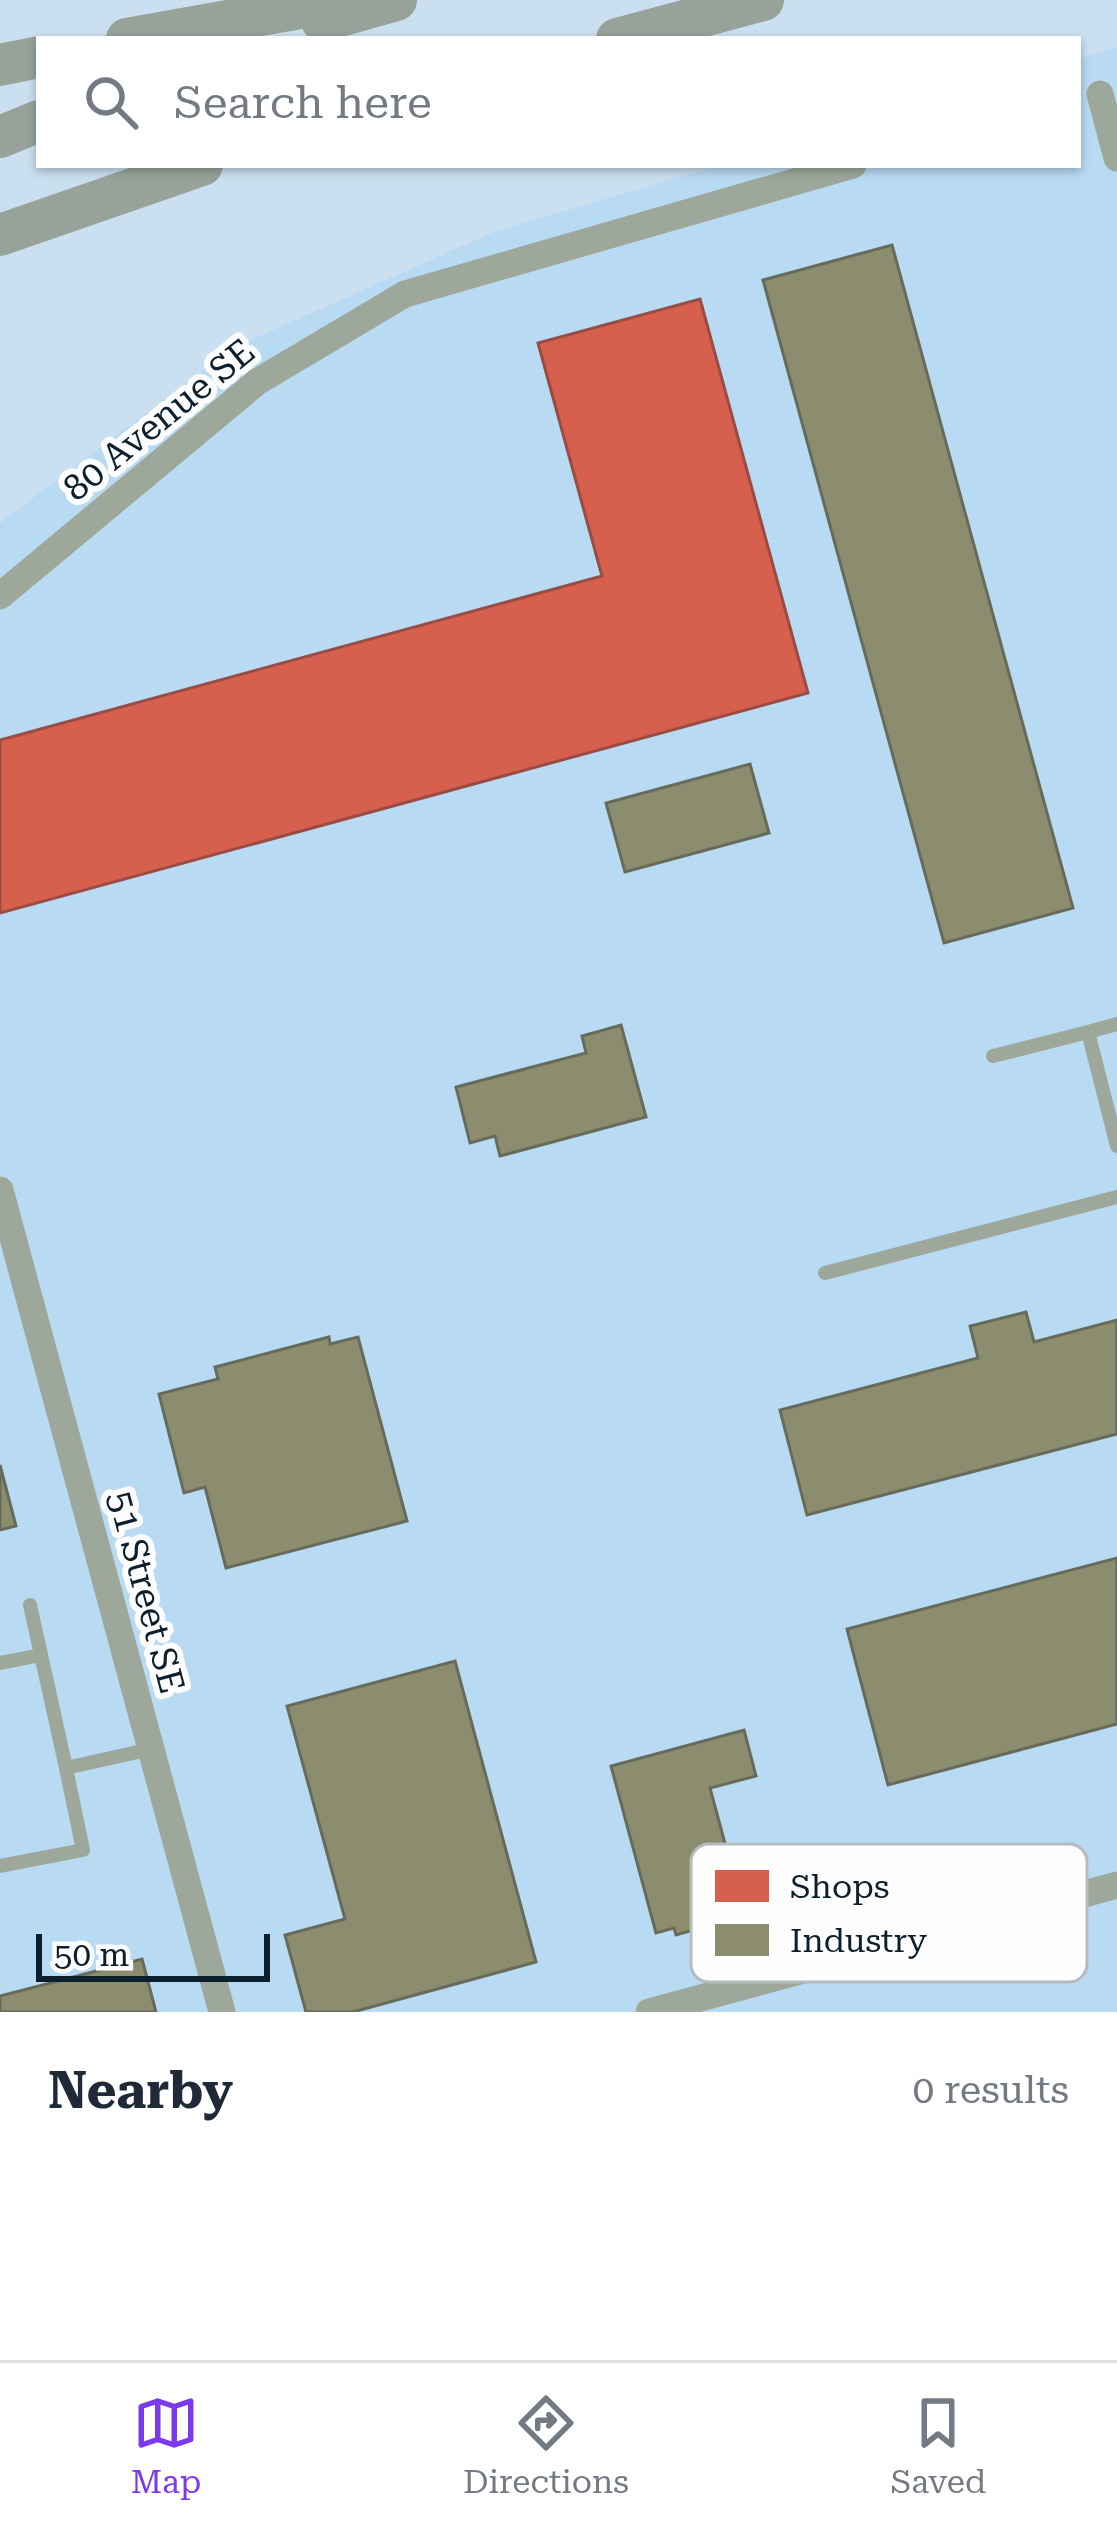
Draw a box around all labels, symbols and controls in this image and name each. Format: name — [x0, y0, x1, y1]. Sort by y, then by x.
search box — [36, 36, 1081, 168]
icon: search — [78, 69, 144, 135]
text: Search here — [174, 76, 432, 129]
street label: 80 Avenue SE — [55, 330, 263, 510]
street label: 51 Street SE — [99, 1486, 193, 1698]
legend — [691, 1844, 1087, 1982]
text: Shops — [790, 1867, 889, 1906]
text: Industry — [790, 1921, 928, 1960]
scale bar — [36, 1928, 270, 1981]
text: 50 m — [54, 1935, 129, 1974]
text: Nearby — [48, 2061, 233, 2120]
text: 0 results — [912, 2067, 1069, 2113]
tab: Map — [131, 2390, 201, 2501]
tab: Directions — [463, 2390, 629, 2501]
tab: Saved — [891, 2390, 986, 2501]

